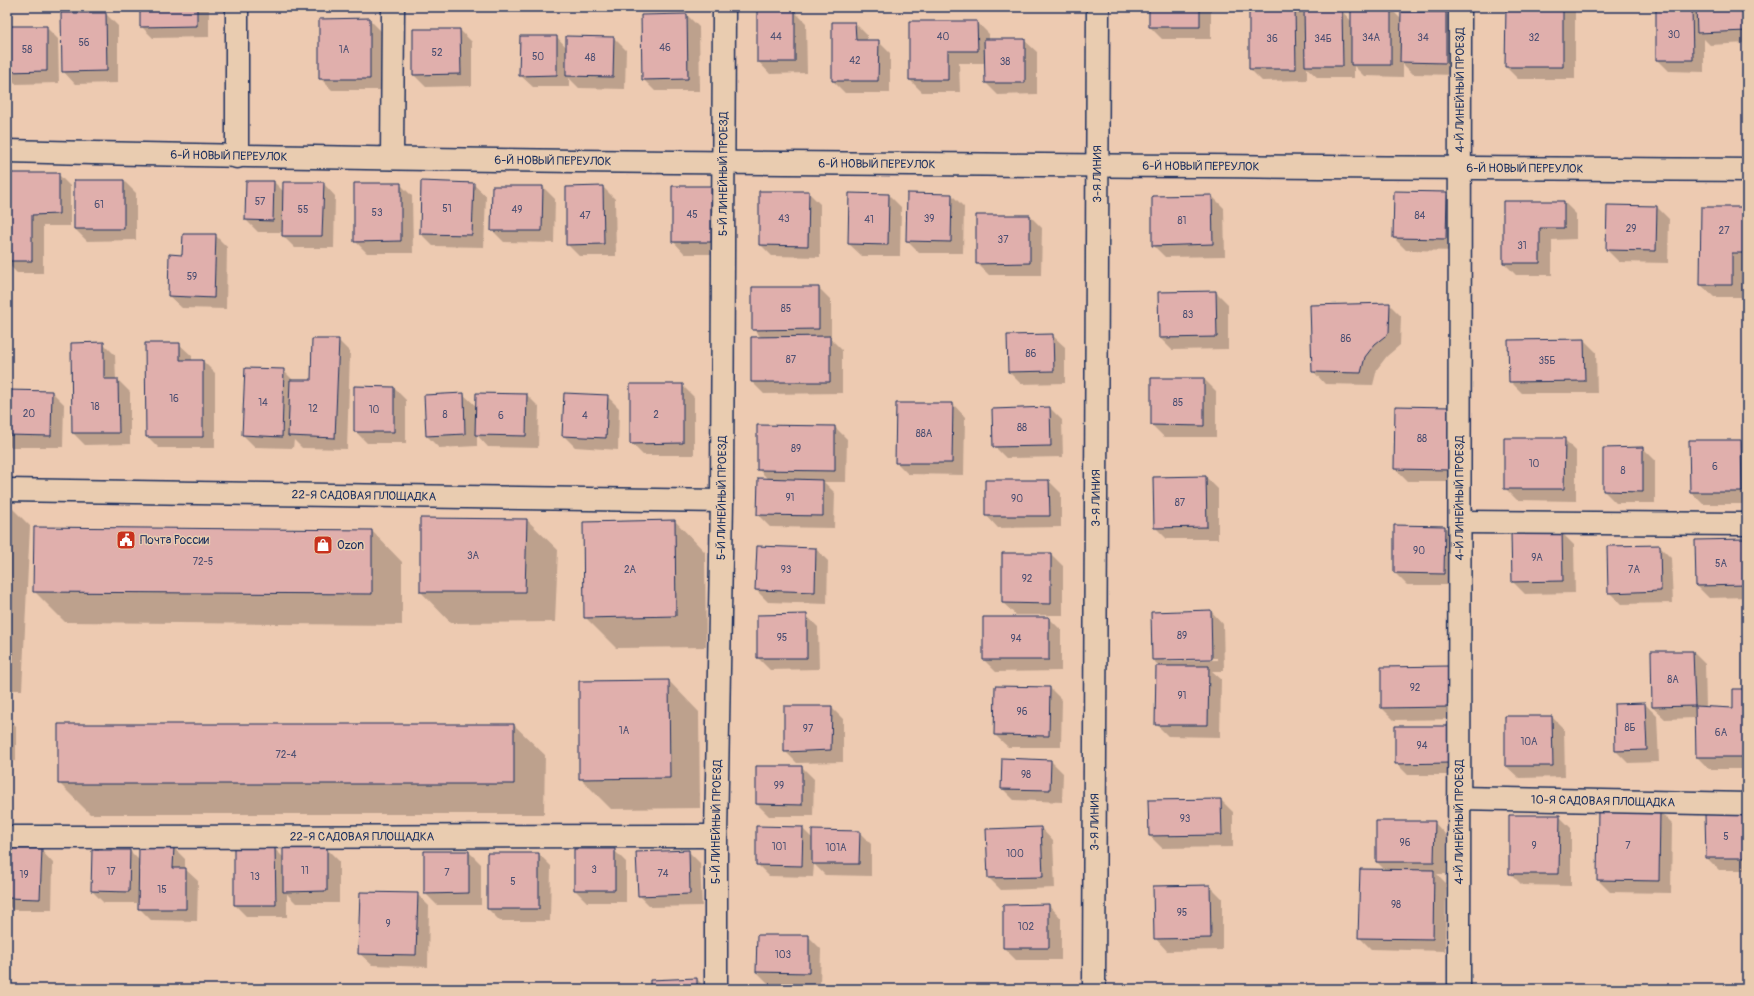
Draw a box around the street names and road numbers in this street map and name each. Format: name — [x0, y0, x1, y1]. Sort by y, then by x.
street label: 4-Й ЛИНЕЙНЫЙ ПРОЕЗД — [1453, 27, 1468, 152]
street label: 5-Й ЛИНЕЙНЫЙ ПРОЕЗД — [716, 111, 732, 236]
street label: 3-Я ЛИНИЯ — [1090, 145, 1105, 203]
street label: 6-Й НОВЫЙ ПЕРЕУЛОК — [170, 148, 288, 165]
street label: 6-Й НОВЫЙ ПЕРЕУЛОК — [494, 153, 612, 169]
street label: 6-Й НОВЫЙ ПЕРЕУЛОК — [818, 156, 936, 172]
street label: 6-Й НОВЫЙ ПЕРЕУЛОК — [1142, 159, 1260, 175]
street label: 6-Й НОВЫЙ ПЕРЕУЛОК — [1466, 161, 1584, 177]
street label: 5-Й ЛИНЕЙНЫЙ ПРОЕЗД — [714, 435, 730, 560]
street label: 4-Й ЛИНЕЙНЫЙ ПРОЕЗД — [1452, 435, 1468, 560]
street label: 3-Я ЛИНИЯ — [1089, 469, 1104, 527]
street label: 22-Я САДОВАЯ ПЛОЩАДКА — [291, 487, 437, 505]
street label: 5-Й ЛИНЕЙНЫЙ ПРОЕЗД — [709, 759, 725, 884]
street label: 4-Й ЛИНЕЙНЫЙ ПРОЕЗД — [1452, 759, 1467, 884]
street label: 10-Я САДОВАЯ ПЛОЩАДКА — [1531, 792, 1675, 811]
street label: 3-Я ЛИНИЯ — [1088, 793, 1103, 851]
street label: 22-Я САДОВАЯ ПЛОЩАДКА — [290, 829, 435, 845]

